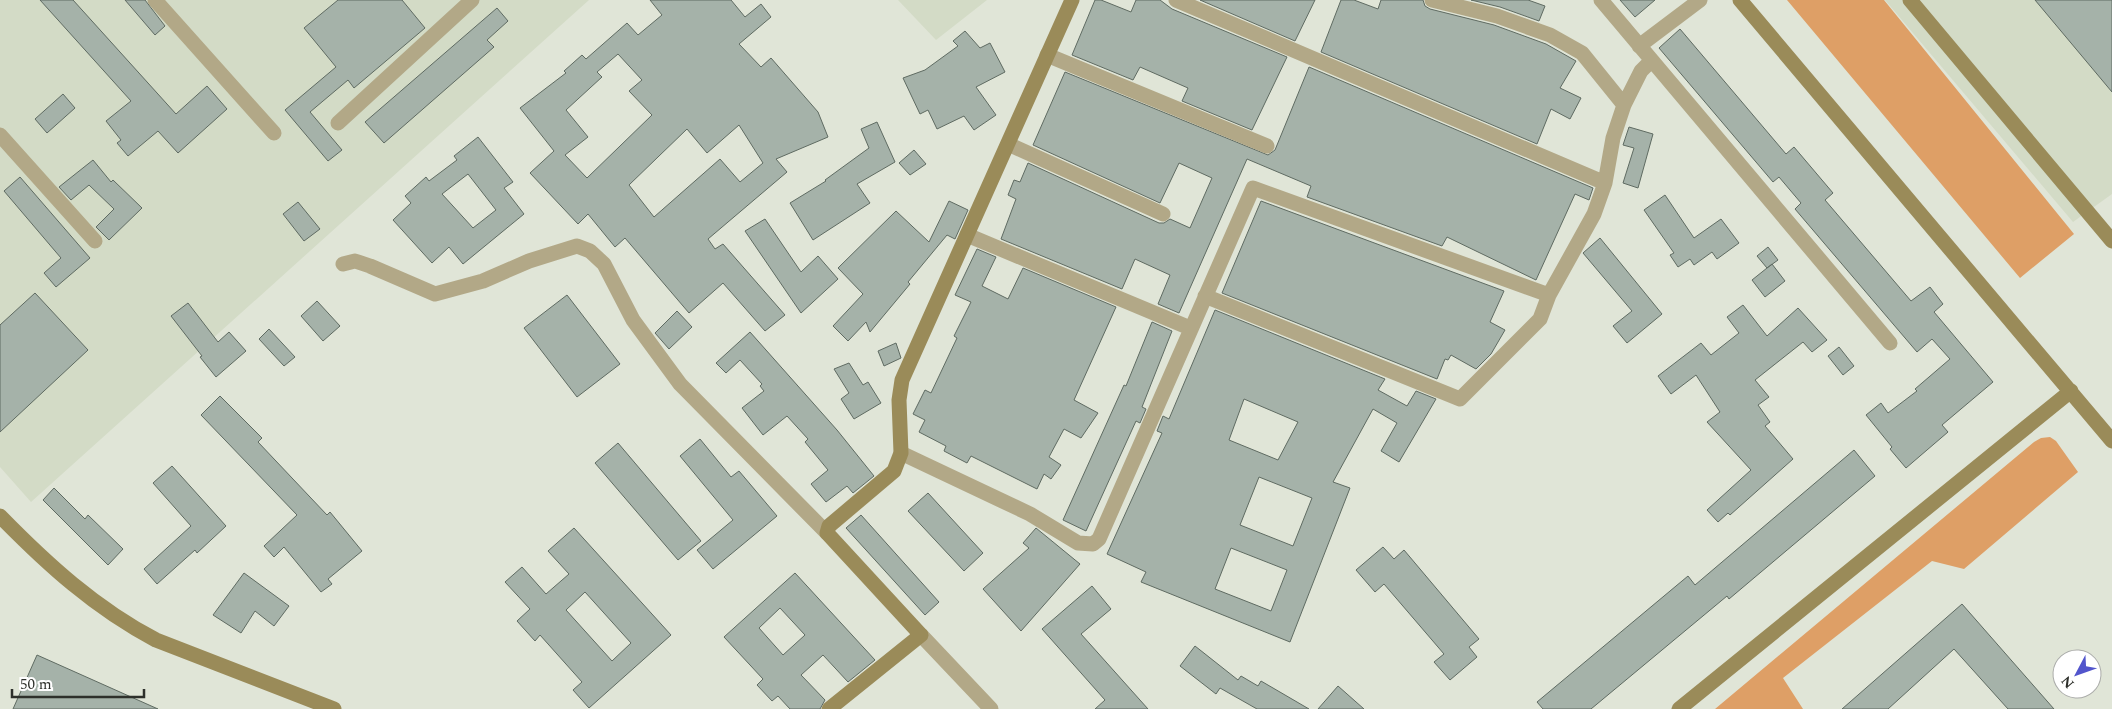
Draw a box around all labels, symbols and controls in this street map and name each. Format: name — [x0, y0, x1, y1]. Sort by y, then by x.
north arrow — [2052, 649, 2102, 699]
scale bar — [12, 666, 145, 698]
text: N — [2056, 671, 2079, 693]
text: 50 m — [20, 673, 52, 696]

